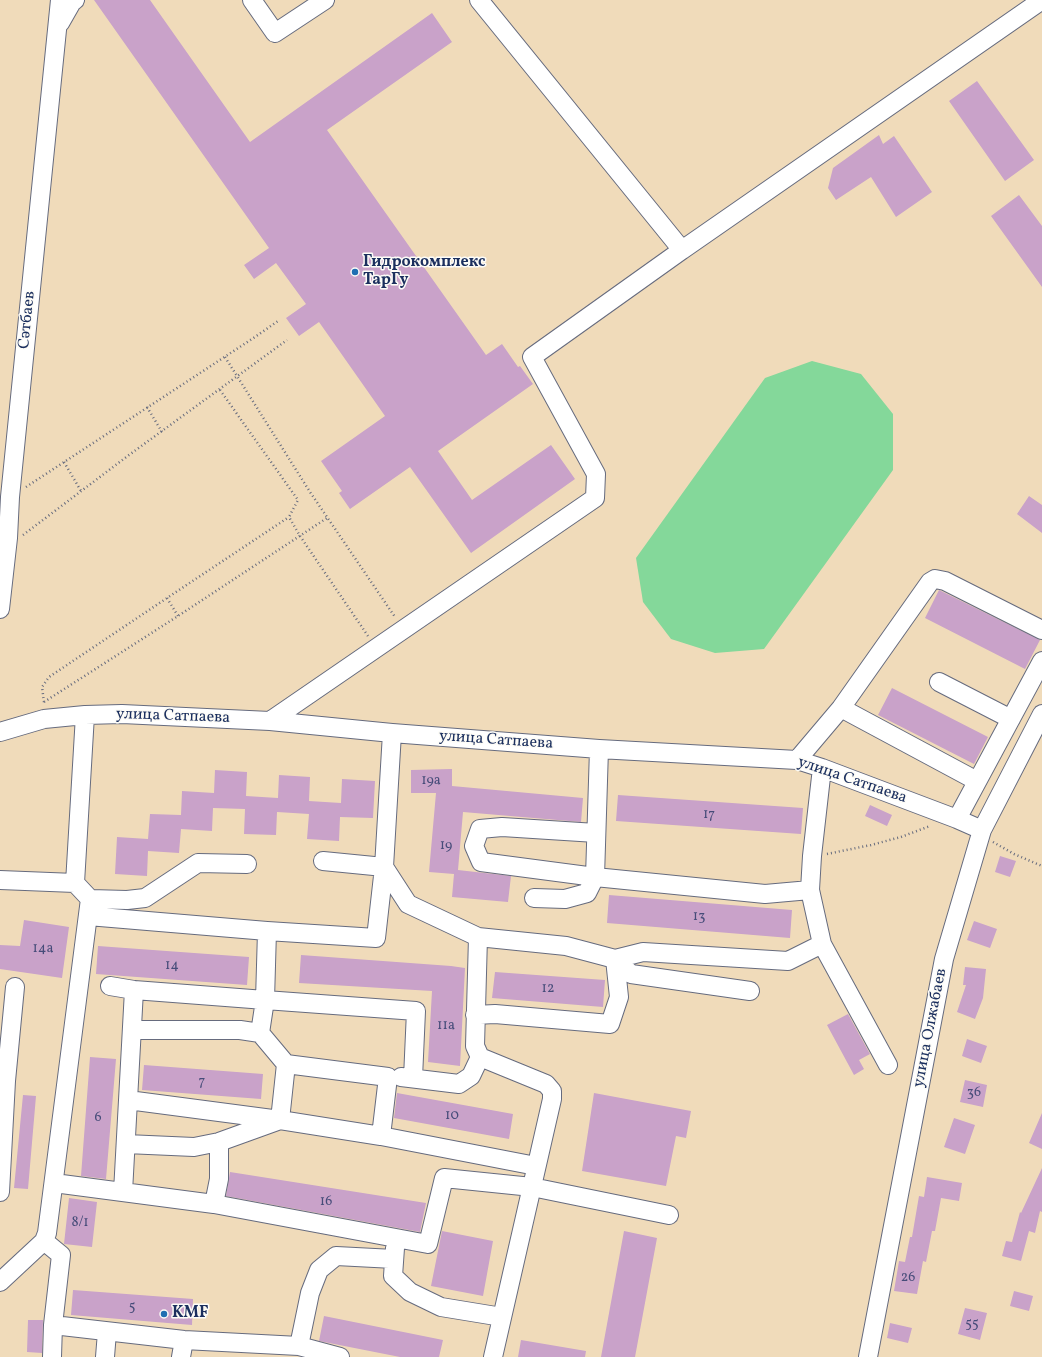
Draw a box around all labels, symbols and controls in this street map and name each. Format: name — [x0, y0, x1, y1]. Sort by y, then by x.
place label: Гидрокомплекс ТарГу — [363, 253, 486, 291]
marker: Гидрокомплекс ТарГу — [350, 267, 360, 277]
street label: Сәтбаев — [15, 290, 41, 350]
street label: улица Сатпаева — [115, 705, 231, 729]
street label: улица Сатпаева — [438, 727, 554, 755]
street label: улица Сатпаева — [795, 753, 909, 809]
house number: 19а — [421, 773, 441, 789]
house number: 17 — [703, 807, 715, 823]
house number: 19 — [440, 838, 452, 854]
house number: 13 — [693, 909, 705, 925]
house number: 14а — [33, 941, 53, 957]
house number: 14 — [165, 958, 179, 974]
street label: улица Олжабаев — [910, 967, 952, 1089]
house number: 12 — [542, 981, 554, 997]
house number: 11а — [437, 1018, 455, 1034]
house number: 7 — [199, 1074, 205, 1090]
house number: 36 — [967, 1085, 981, 1101]
house number: 10 — [445, 1108, 459, 1124]
house number: 6 — [94, 1110, 102, 1126]
house number: 16 — [320, 1194, 332, 1210]
house number: 8/1 — [71, 1215, 89, 1231]
house number: 26 — [901, 1270, 915, 1286]
house number: 5 — [129, 1299, 135, 1315]
place label: KMF — [172, 1304, 208, 1324]
marker: KMF — [159, 1309, 169, 1319]
house number: 55 — [965, 1316, 979, 1332]

